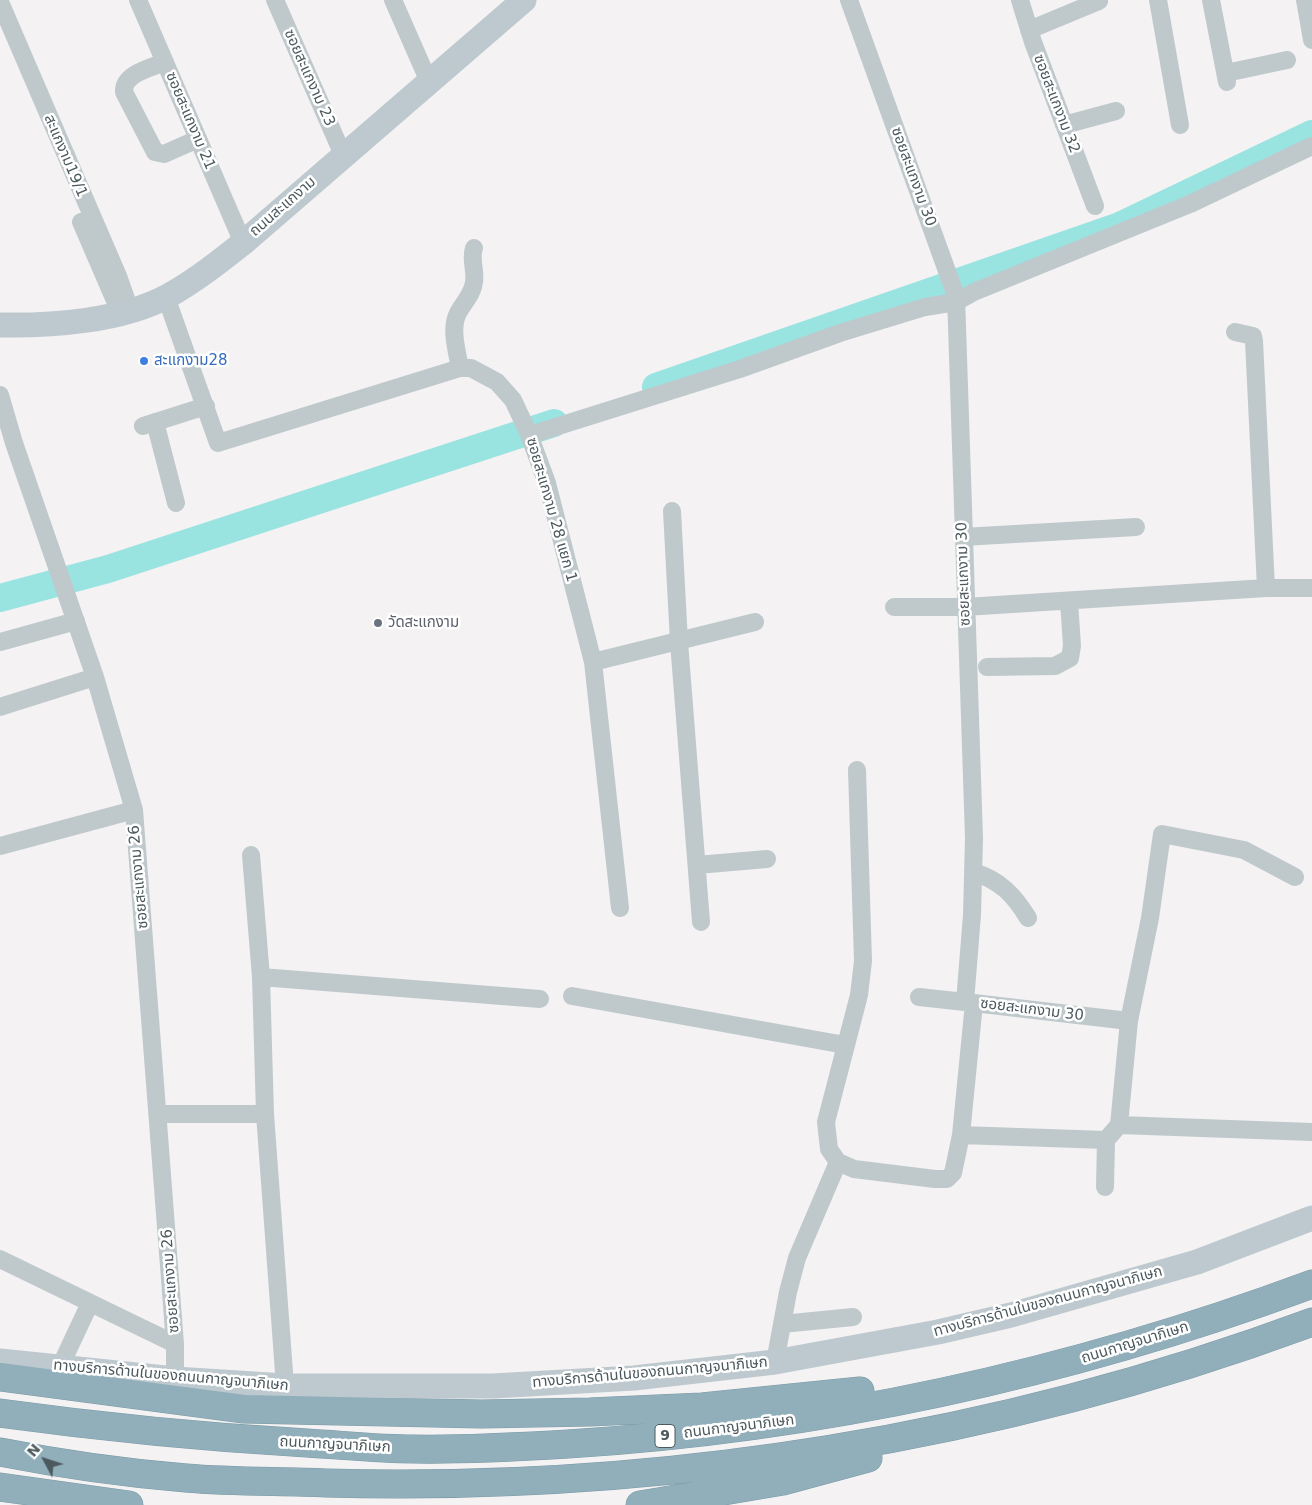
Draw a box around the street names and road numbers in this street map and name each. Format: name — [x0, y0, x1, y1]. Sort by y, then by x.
street label: ซอยสะแกงาม 23 — [280, 27, 338, 129]
street label: ซอยสะแกงาม 32 — [1029, 52, 1083, 156]
street label: ซอยสะแกงาม 21 — [161, 70, 219, 172]
street label: สะแกงาม19/1 — [39, 112, 91, 200]
street label: ซอยสะแกงาม 30 — [887, 125, 939, 229]
street label: ถนนสะแกงาม — [246, 173, 320, 241]
street label: ซอยสะแกงาม 28 แยก 1 — [522, 436, 580, 584]
street label: ซอยสะแกงาม 30 — [953, 522, 975, 626]
street label: ซอยสะแกงาม 26 — [125, 824, 153, 930]
street label: ซอยสะแกงาม 30 — [979, 995, 1085, 1025]
street label: ซอยสะแกงาม 26 — [158, 1228, 184, 1334]
street label: ทางบริการด้านในของถนนกาญจนาภิเษก — [932, 1263, 1164, 1341]
street label: ถนนกาญจนาภิเษก — [1079, 1318, 1191, 1368]
street label: ทางบริการด้านในของถนนกาญจนาภิเษก — [532, 1354, 768, 1392]
street label: ทางบริการด้านในของถนนกาญจนาภิเษก — [53, 1357, 289, 1395]
street label: ถนนกาญจนาภิเษก — [683, 1411, 795, 1443]
road number: 9 — [655, 1424, 675, 1448]
street label: ถนนกาญจนาภิเษก — [279, 1433, 391, 1457]

